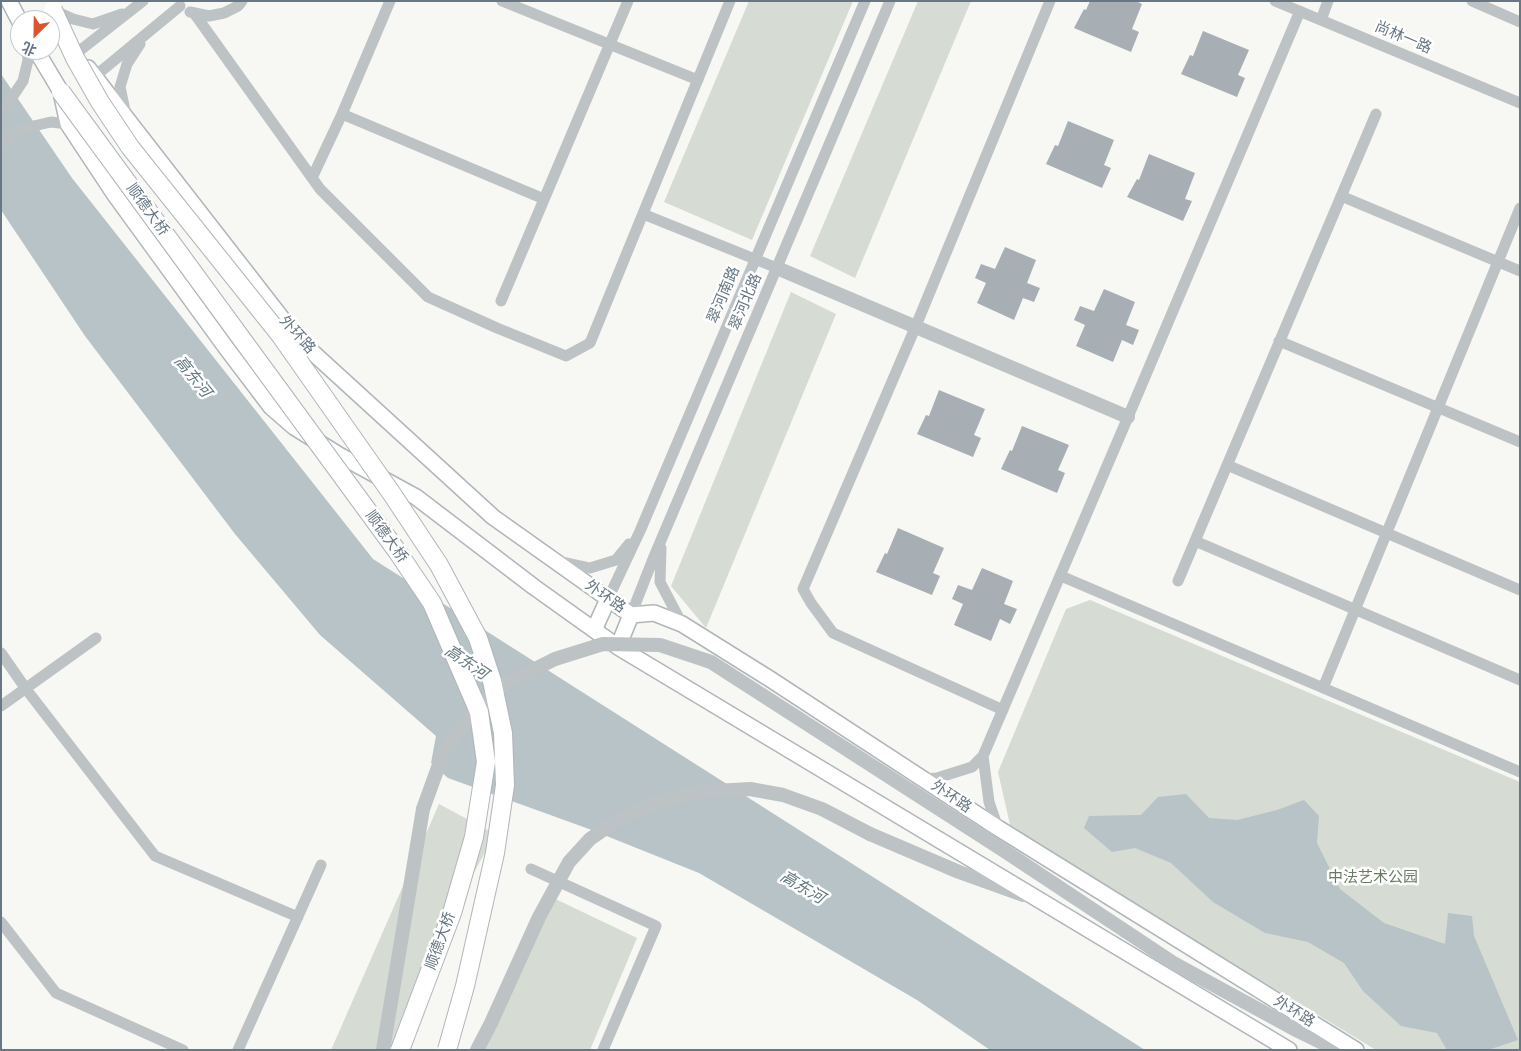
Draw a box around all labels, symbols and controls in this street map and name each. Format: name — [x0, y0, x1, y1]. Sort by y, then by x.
north arrow — [10, 10, 60, 60]
street label: 尚林一路 — [1372, 18, 1434, 58]
text: 北 — [20, 38, 39, 59]
street label: 顺德大桥 — [122, 180, 172, 240]
street label: 翠河南路 — [704, 264, 744, 326]
street label: 翠河北路 — [726, 271, 766, 333]
street label: 外环路 — [275, 312, 319, 358]
water label: 高东河 — [169, 352, 215, 402]
street label: 顺德大桥 — [361, 507, 411, 567]
street label: 外环路 — [581, 577, 629, 617]
water label: 高东河 — [441, 642, 491, 684]
street label: 外环路 — [927, 777, 975, 817]
water label: 高东河 — [776, 867, 828, 909]
park label: 中法艺术公园 — [1328, 869, 1418, 887]
street label: 顺德大桥 — [422, 910, 460, 972]
street label: 外环路 — [1270, 992, 1318, 1032]

